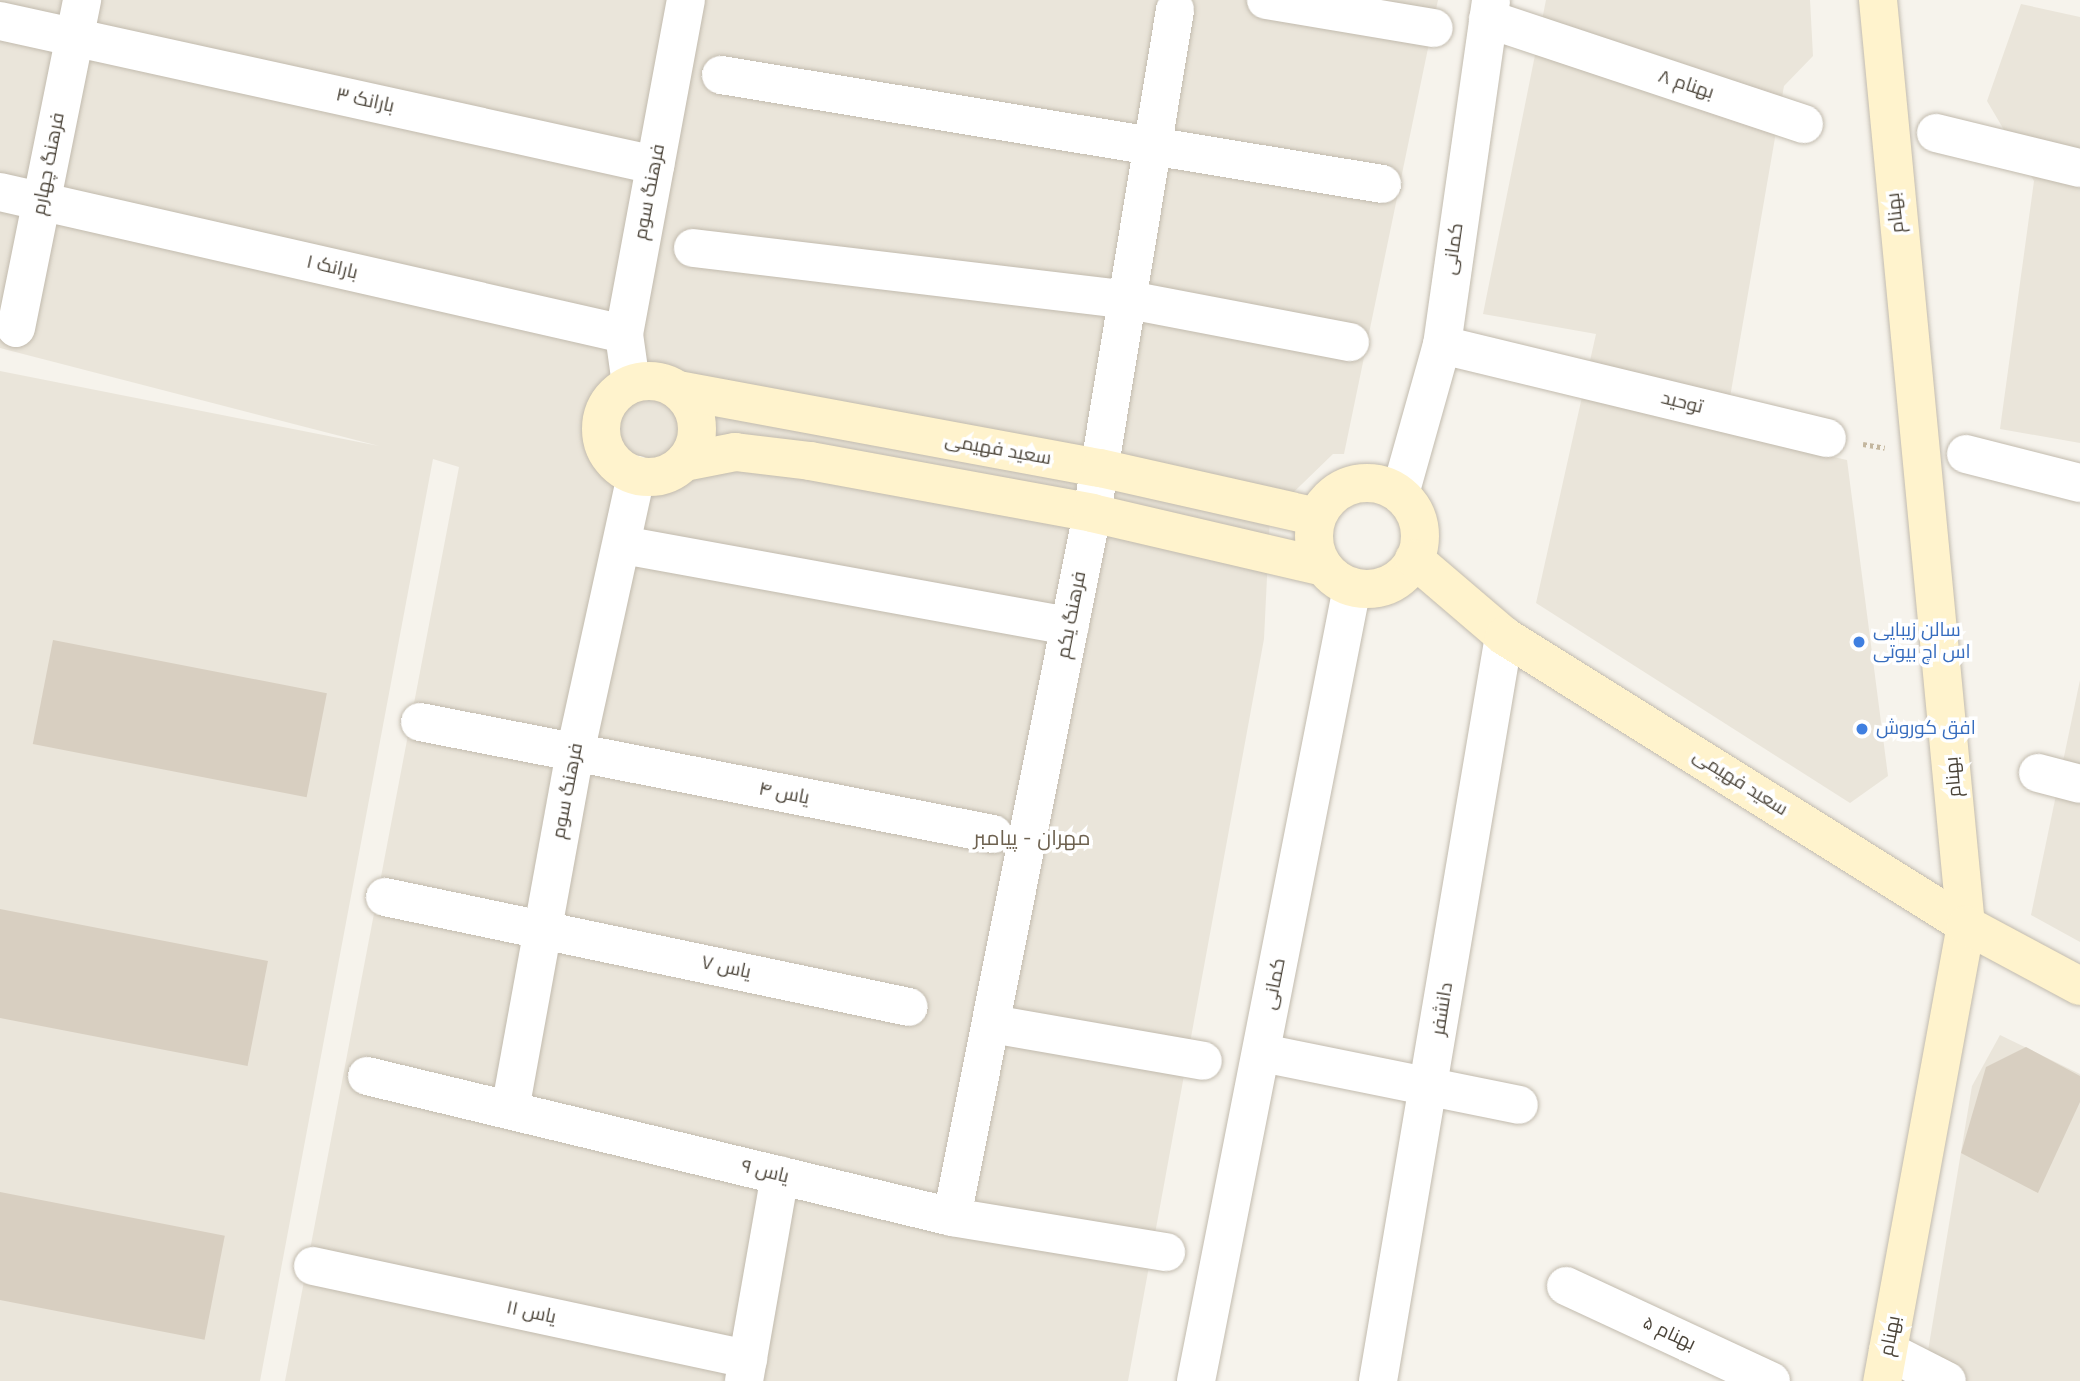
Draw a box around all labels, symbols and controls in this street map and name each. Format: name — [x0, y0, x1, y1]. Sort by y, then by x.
street label: بهنام ۸ — [1655, 65, 1717, 105]
street label: بارانک ۳ — [334, 84, 396, 118]
street label: فرهنگ چهارم — [28, 111, 70, 217]
street label: فرهنگ سوم — [630, 142, 670, 242]
street label: بهنام — [1882, 191, 1910, 235]
street label: کمانی — [1439, 222, 1469, 276]
street label: بارانک ۱ — [304, 251, 360, 285]
street label: توحید — [1659, 387, 1705, 419]
street label: سعید فهیمی — [943, 429, 1053, 471]
street label: فرهنگ یکم — [1052, 569, 1092, 661]
place label: سالن زیبایی اس اچ بیوتی — [1873, 620, 1971, 664]
marker: سالن زیبایی اس اچ بیوتی — [1851, 634, 1867, 650]
place label: افق کوروش — [1876, 718, 1976, 740]
marker: افق کوروش — [1854, 721, 1870, 737]
street label: فرهنگ سوم — [548, 741, 588, 841]
street label: سعید فهیمی — [1688, 745, 1792, 821]
street label: بهنام — [1941, 756, 1967, 798]
street label: یاس ۴ — [757, 778, 811, 810]
district label: مهران - پیامبر — [974, 825, 1090, 851]
street label: یاس ۷ — [699, 952, 753, 984]
street label: کمانی — [1259, 956, 1291, 1012]
street label: دانشفر — [1428, 981, 1458, 1037]
street label: یاس ۹ — [739, 1155, 791, 1189]
street label: یاس ۱۱ — [504, 1297, 558, 1329]
street label: بهنام ۵ — [1639, 1312, 1699, 1356]
street label: بهنام — [1876, 1314, 1906, 1358]

